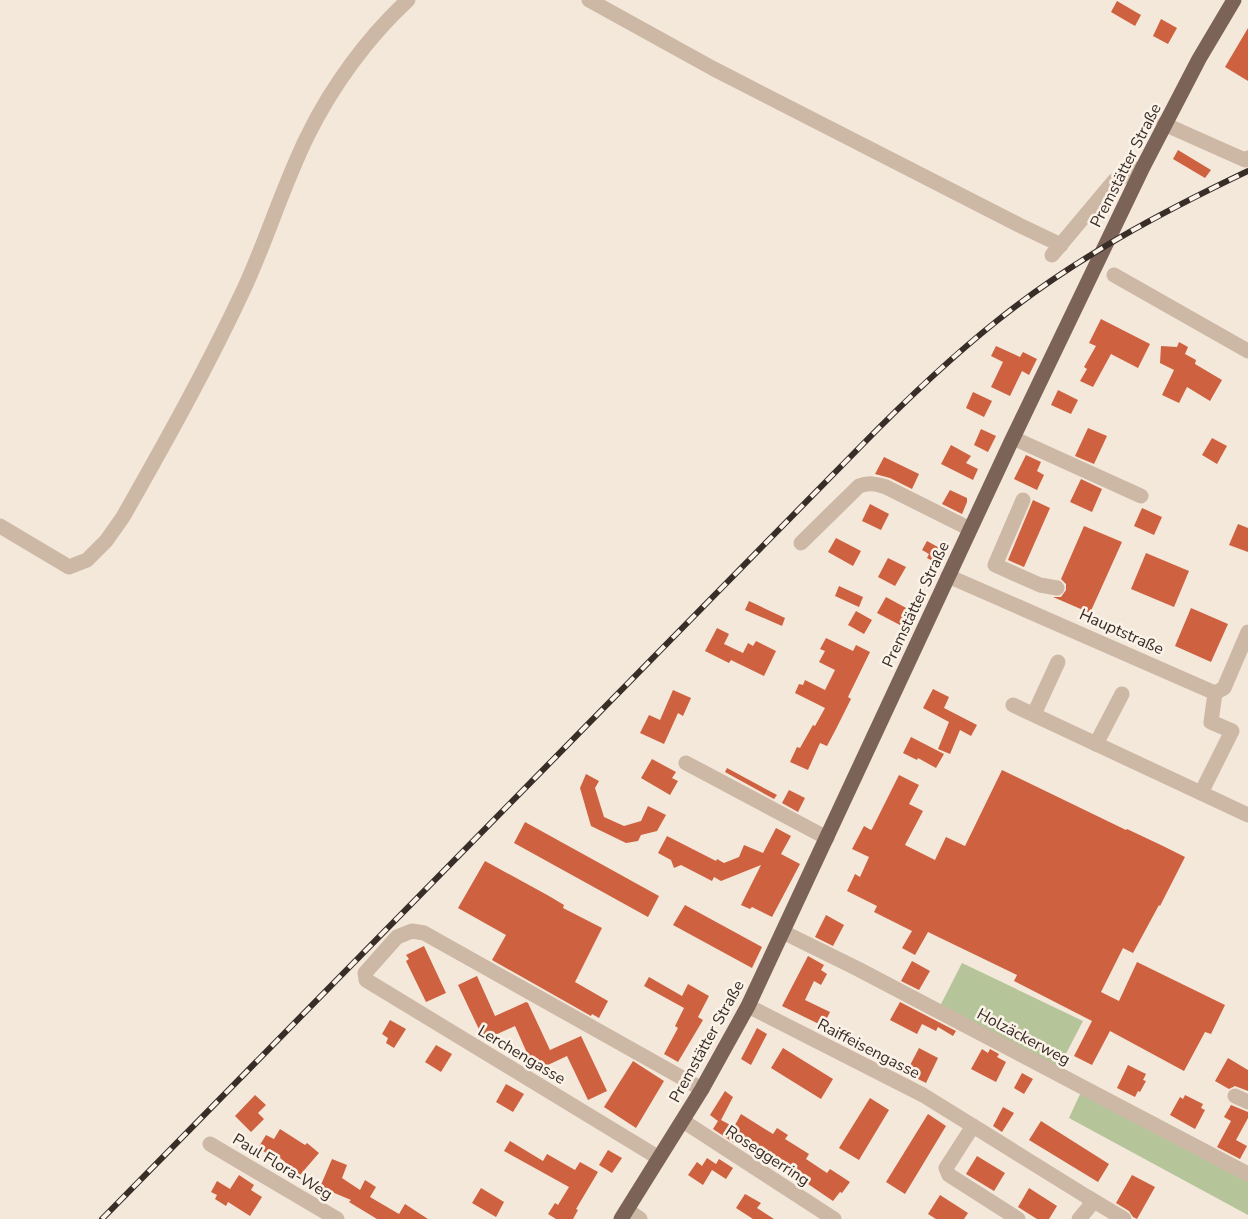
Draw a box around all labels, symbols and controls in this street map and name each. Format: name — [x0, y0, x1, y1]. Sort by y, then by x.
street label: Premstätter Straße — [1085, 100, 1167, 231]
street label: Premstätter Straße — [877, 538, 955, 671]
street label: Hauptstraße — [1076, 604, 1167, 660]
street label: Premstätter Straße — [664, 976, 750, 1107]
street label: Holzäckerweg — [973, 1003, 1074, 1071]
street label: Raiffeisengasse — [814, 1014, 924, 1084]
street label: Lerchengasse — [474, 1020, 569, 1090]
street label: Roseggerring — [721, 1120, 814, 1191]
street label: Paul Flora-Weg — [228, 1128, 337, 1205]

